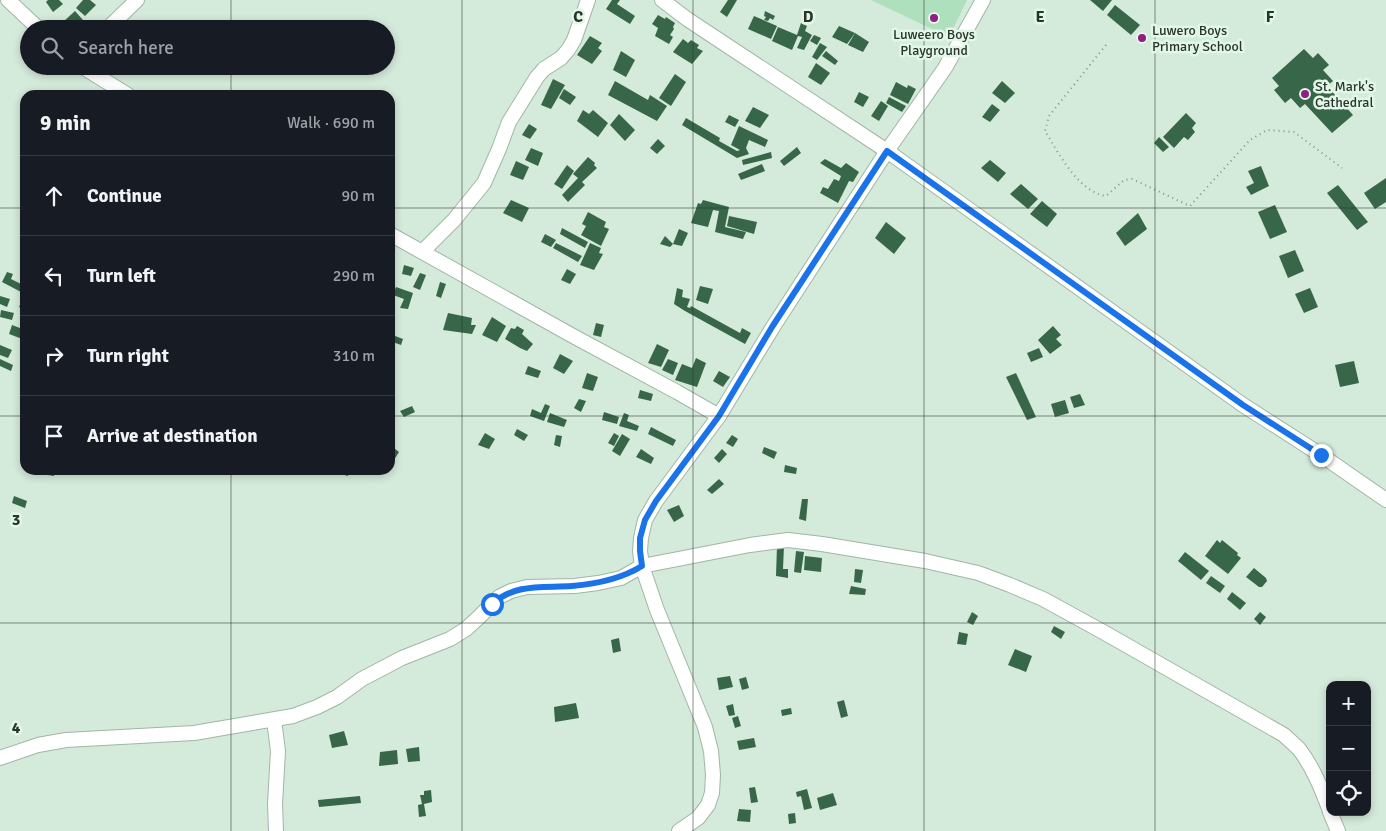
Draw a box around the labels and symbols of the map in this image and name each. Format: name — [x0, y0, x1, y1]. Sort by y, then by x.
text: C — [573, 7, 583, 27]
text: D — [803, 7, 814, 27]
text: E — [1035, 7, 1045, 27]
text: F — [1266, 7, 1275, 27]
marker: Luweero Boys Playground — [928, 12, 940, 24]
place label: Luwero Boys Primary School — [1152, 22, 1243, 55]
place label: Luweero Boys Playground — [893, 26, 975, 59]
marker: Luwero Boys Primary School — [1136, 32, 1148, 44]
place label: St. Mark's Cathedral — [1315, 78, 1374, 111]
marker: St. Mark's Cathedral — [1299, 88, 1311, 100]
route end — [1310, 444, 1333, 467]
text: 3 — [12, 510, 20, 530]
route start — [481, 593, 504, 616]
text: 4 — [12, 718, 21, 738]

